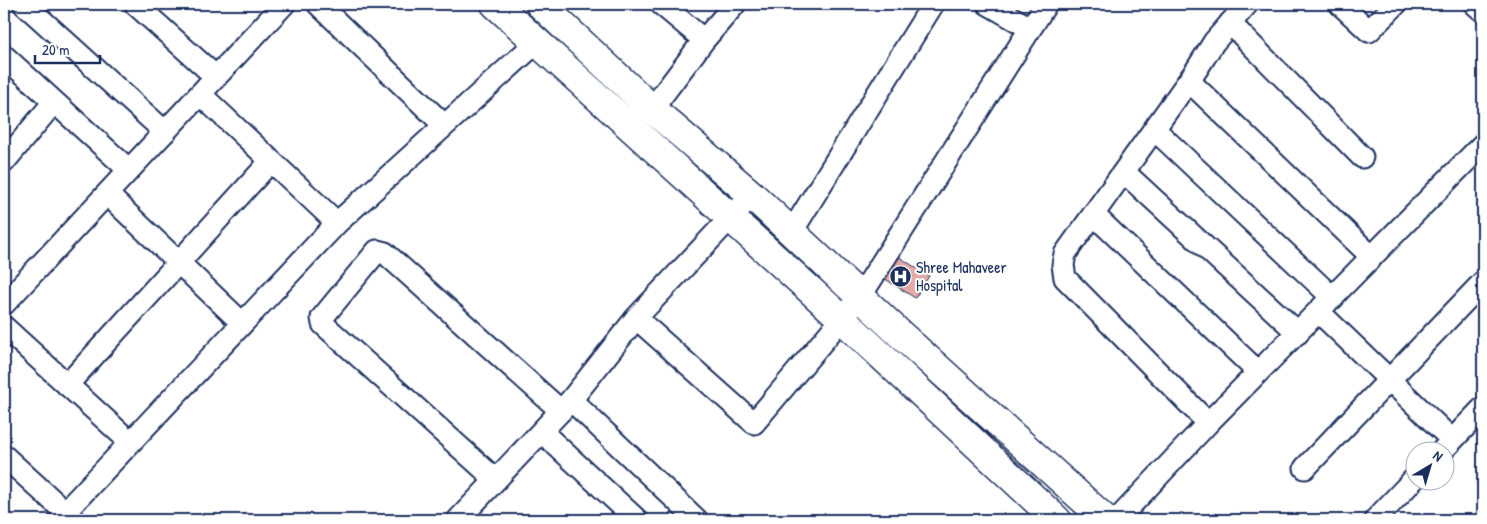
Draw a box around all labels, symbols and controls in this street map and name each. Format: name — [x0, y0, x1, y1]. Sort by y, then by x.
scale bar — [35, 32, 100, 64]
text: 20 m — [42, 39, 69, 60]
place label: Shree Mahaveer Hospital — [916, 256, 1007, 296]
hospital icon: Shree Mahaveer Hospital — [888, 264, 912, 288]
north arrow — [1404, 442, 1454, 492]
text: N — [1430, 446, 1448, 465]

